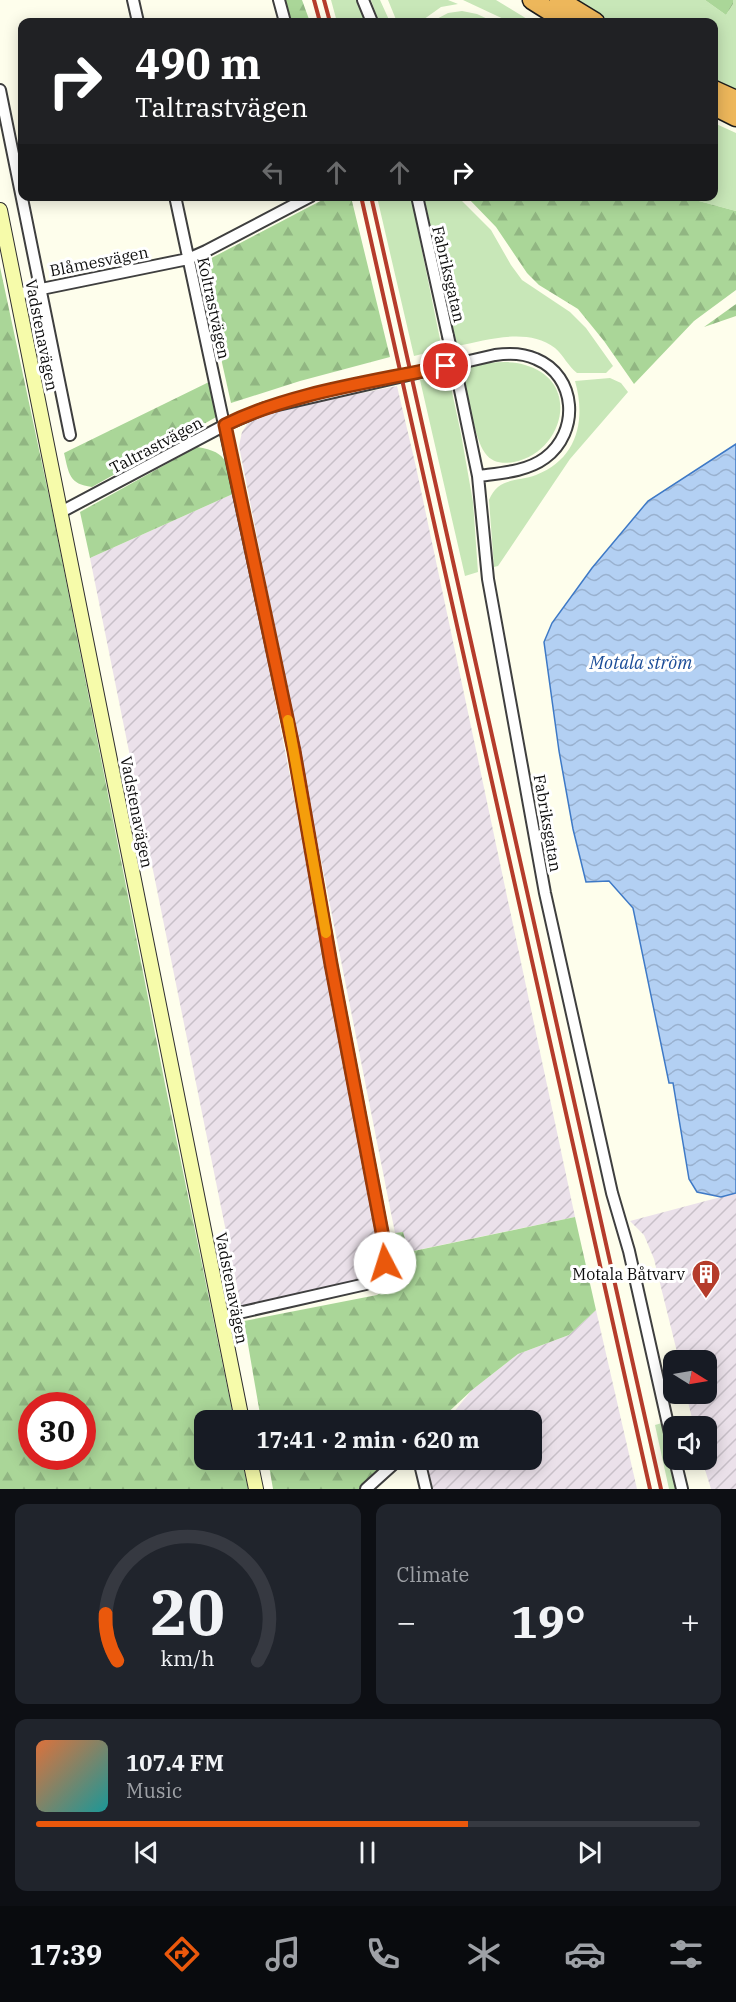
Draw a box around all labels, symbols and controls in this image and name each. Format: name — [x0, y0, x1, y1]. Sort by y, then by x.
text: 490 m — [135, 36, 261, 91]
icon: right — [36, 42, 114, 120]
text: Taltrastvägen — [135, 89, 308, 124]
icon: left — [257, 156, 290, 189]
icon: ahead — [320, 156, 353, 189]
icon: ahead — [383, 156, 416, 189]
icon: right — [446, 156, 479, 189]
street label: Fabriksgatan — [428, 224, 470, 324]
street label: Blåmesvägen — [48, 242, 150, 280]
street label: Koltrastvägen — [193, 255, 235, 361]
street label: Vadstenavägen — [21, 278, 63, 392]
pin — [420, 340, 471, 391]
icon: arrive — [429, 349, 462, 382]
street label: Taltrastvägen — [106, 412, 206, 478]
water label: Motala ström — [589, 651, 692, 674]
street label: Vadstenavägen — [116, 755, 158, 869]
street label: Fabriksgatan — [530, 773, 566, 873]
street label: Vadstenavägen — [211, 1231, 253, 1345]
position arrow — [353, 1231, 417, 1295]
building icon: Motala Båtvarv — [690, 1258, 722, 1300]
place label: Motala Båtvarv — [572, 1264, 685, 1284]
north arrow — [663, 1350, 717, 1404]
map controls — [663, 1350, 717, 1470]
speed limit sign: 30 — [18, 1392, 96, 1470]
button: sound — [663, 1416, 717, 1470]
text: 17:41 · 2 min · 620 m — [256, 1425, 480, 1454]
text: Climate — [397, 1561, 469, 1588]
text: 20 — [150, 1571, 225, 1652]
text: 19° — [511, 1592, 586, 1650]
text: − — [397, 1600, 416, 1643]
text: + — [680, 1600, 700, 1643]
text: km/h — [161, 1644, 215, 1672]
text: 107.4 FM — [126, 1748, 224, 1777]
text: Music — [126, 1777, 182, 1804]
icon: previous — [130, 1836, 163, 1869]
icon: pause — [351, 1836, 384, 1869]
icon: next — [573, 1836, 606, 1869]
icon: directions — [161, 1933, 203, 1975]
icon: music — [262, 1933, 304, 1975]
icon: phone — [362, 1933, 404, 1975]
icon: climate — [463, 1933, 505, 1975]
icon: car — [564, 1933, 606, 1975]
icon: filters — [665, 1933, 707, 1975]
text: 17:39 — [29, 1937, 102, 1972]

